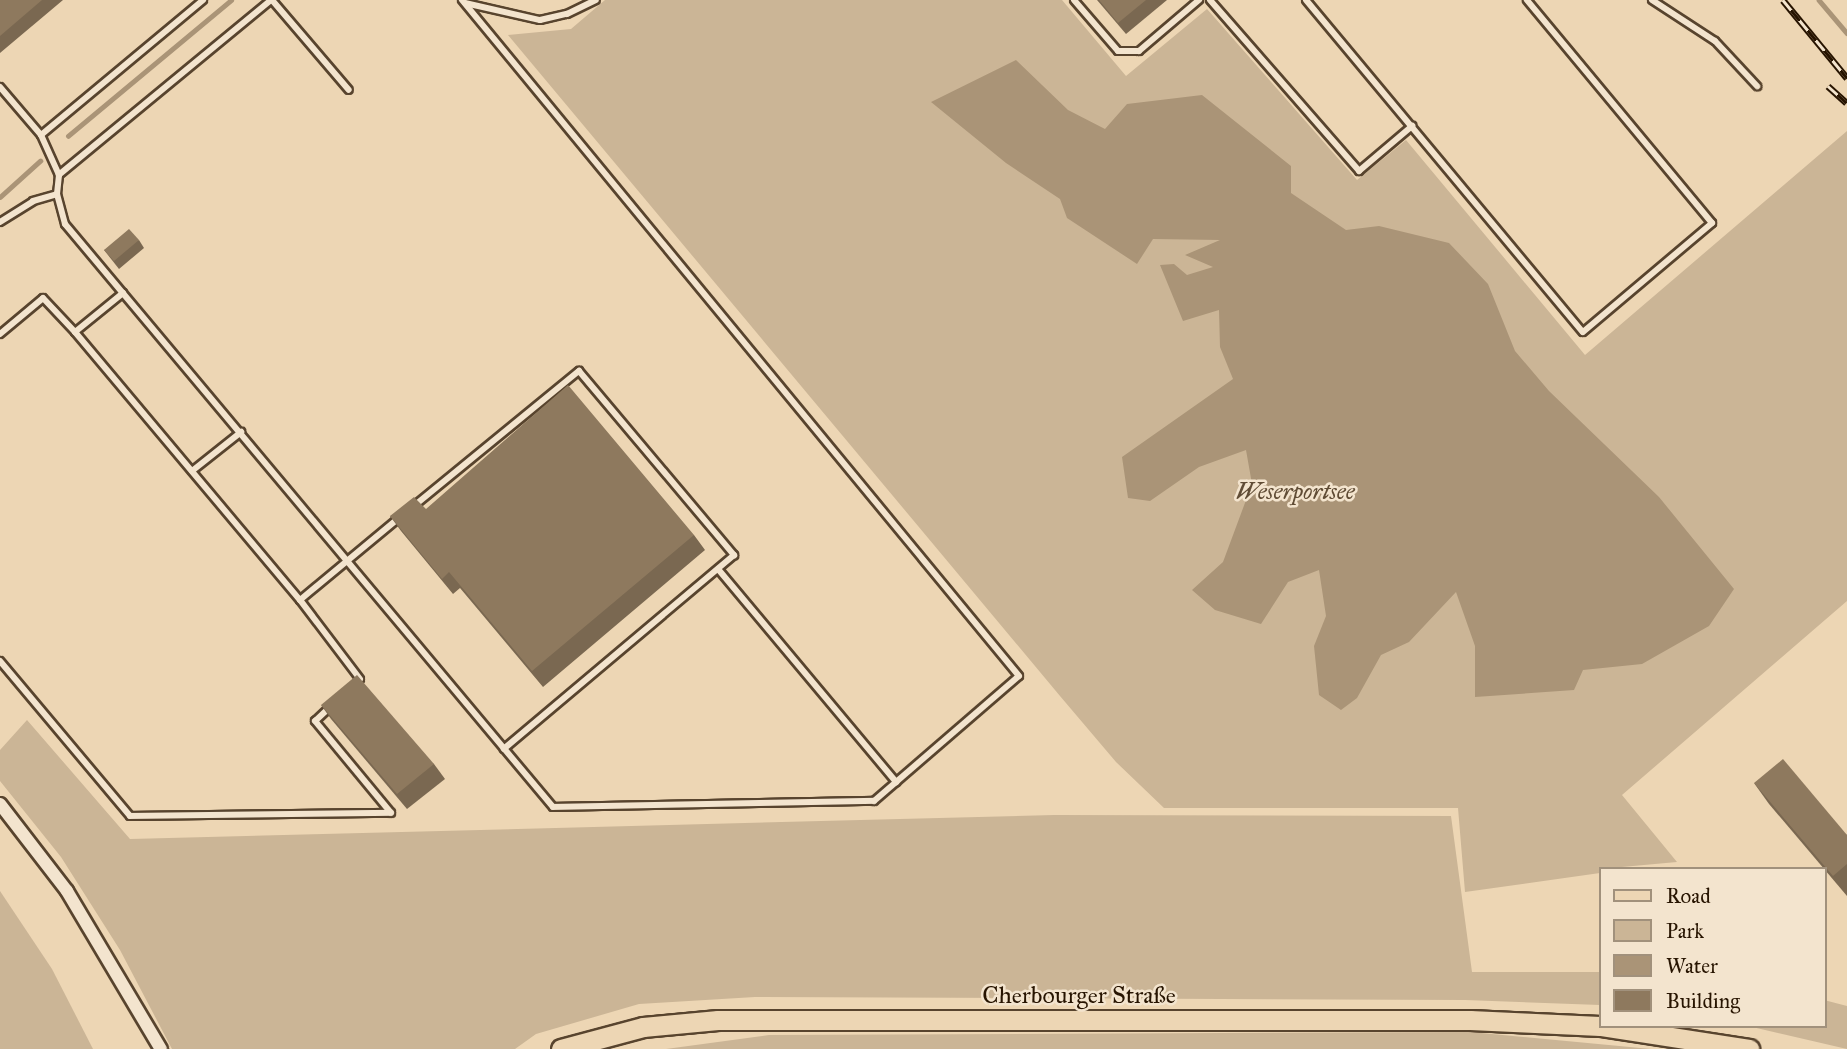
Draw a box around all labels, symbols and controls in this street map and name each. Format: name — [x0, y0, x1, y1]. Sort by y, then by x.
park label: Weserportsee — [1235, 478, 1355, 506]
legend — [1598, 867, 1826, 1028]
text: Road — [1666, 883, 1711, 909]
text: Park — [1666, 918, 1704, 944]
text: Water — [1666, 953, 1718, 979]
street label: Cherbourger Straße — [982, 982, 1176, 1010]
text: Building — [1666, 988, 1740, 1014]

